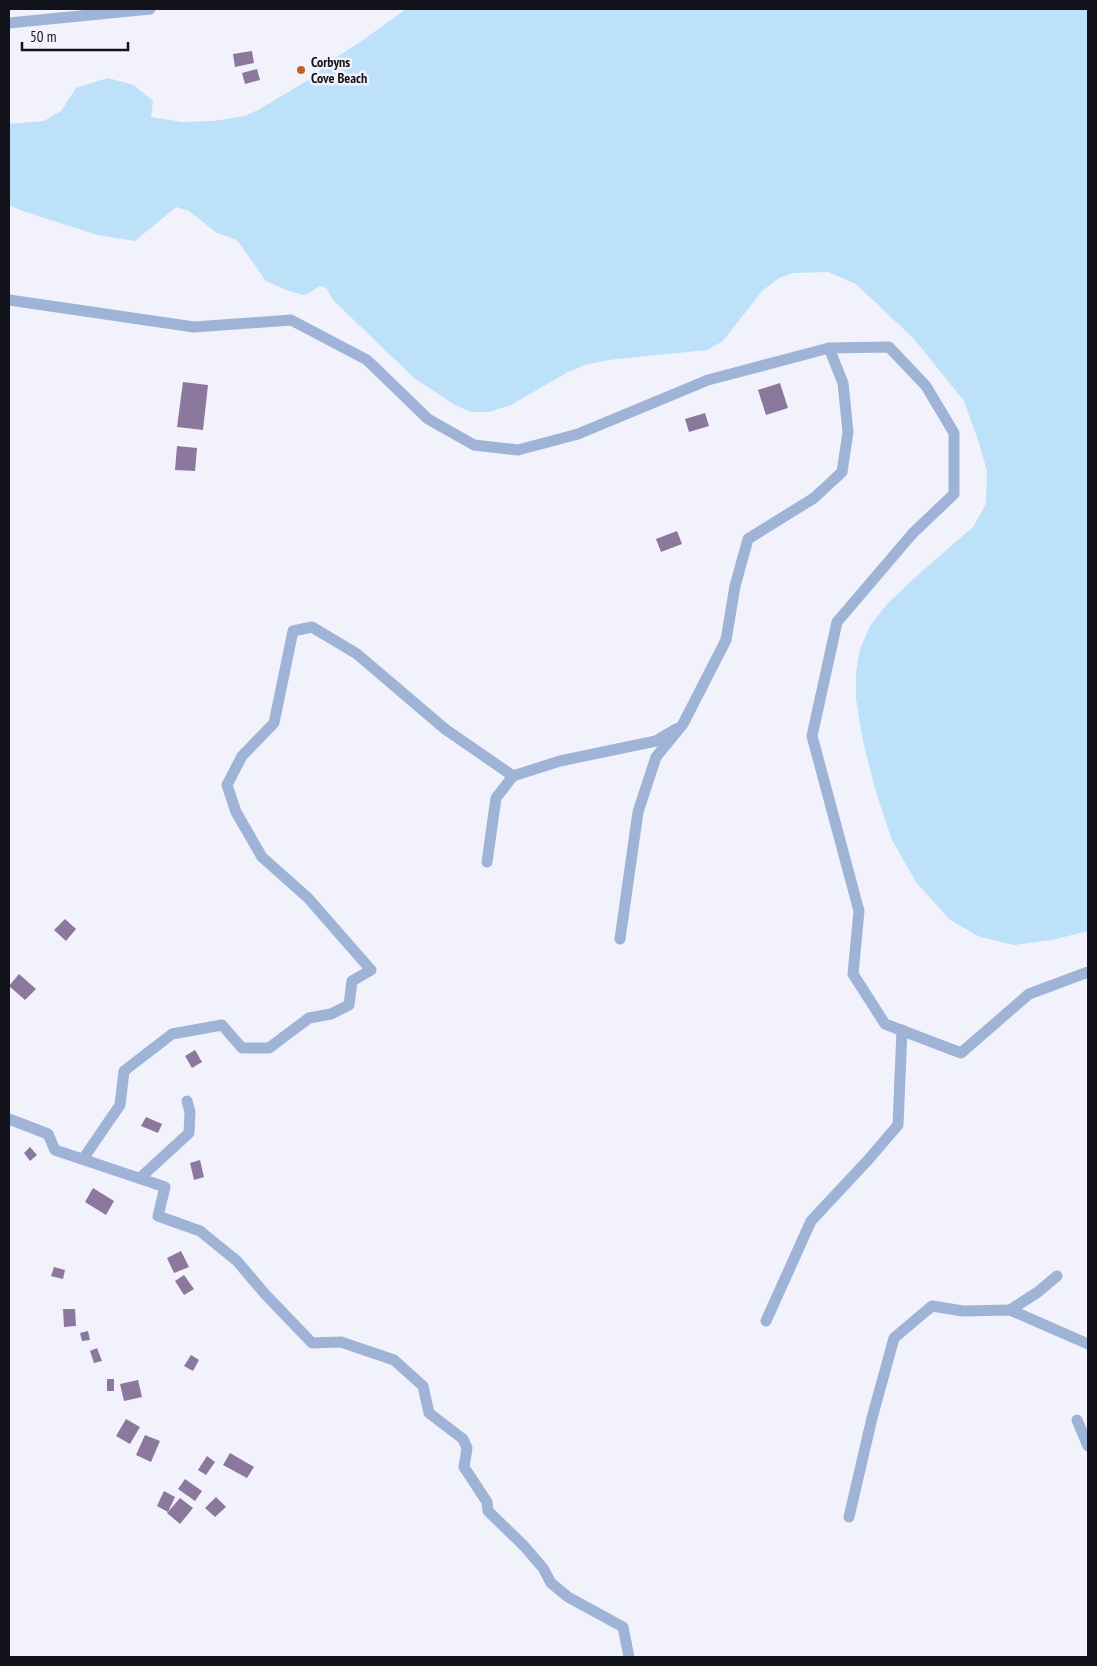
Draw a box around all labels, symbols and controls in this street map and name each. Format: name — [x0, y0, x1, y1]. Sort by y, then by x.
scale bar — [22, 20, 129, 52]
text: 50 m — [30, 27, 56, 46]
place label: Corbyns Cove Beach — [311, 53, 367, 87]
marker: Corbyns Cove Beach — [295, 64, 307, 76]

